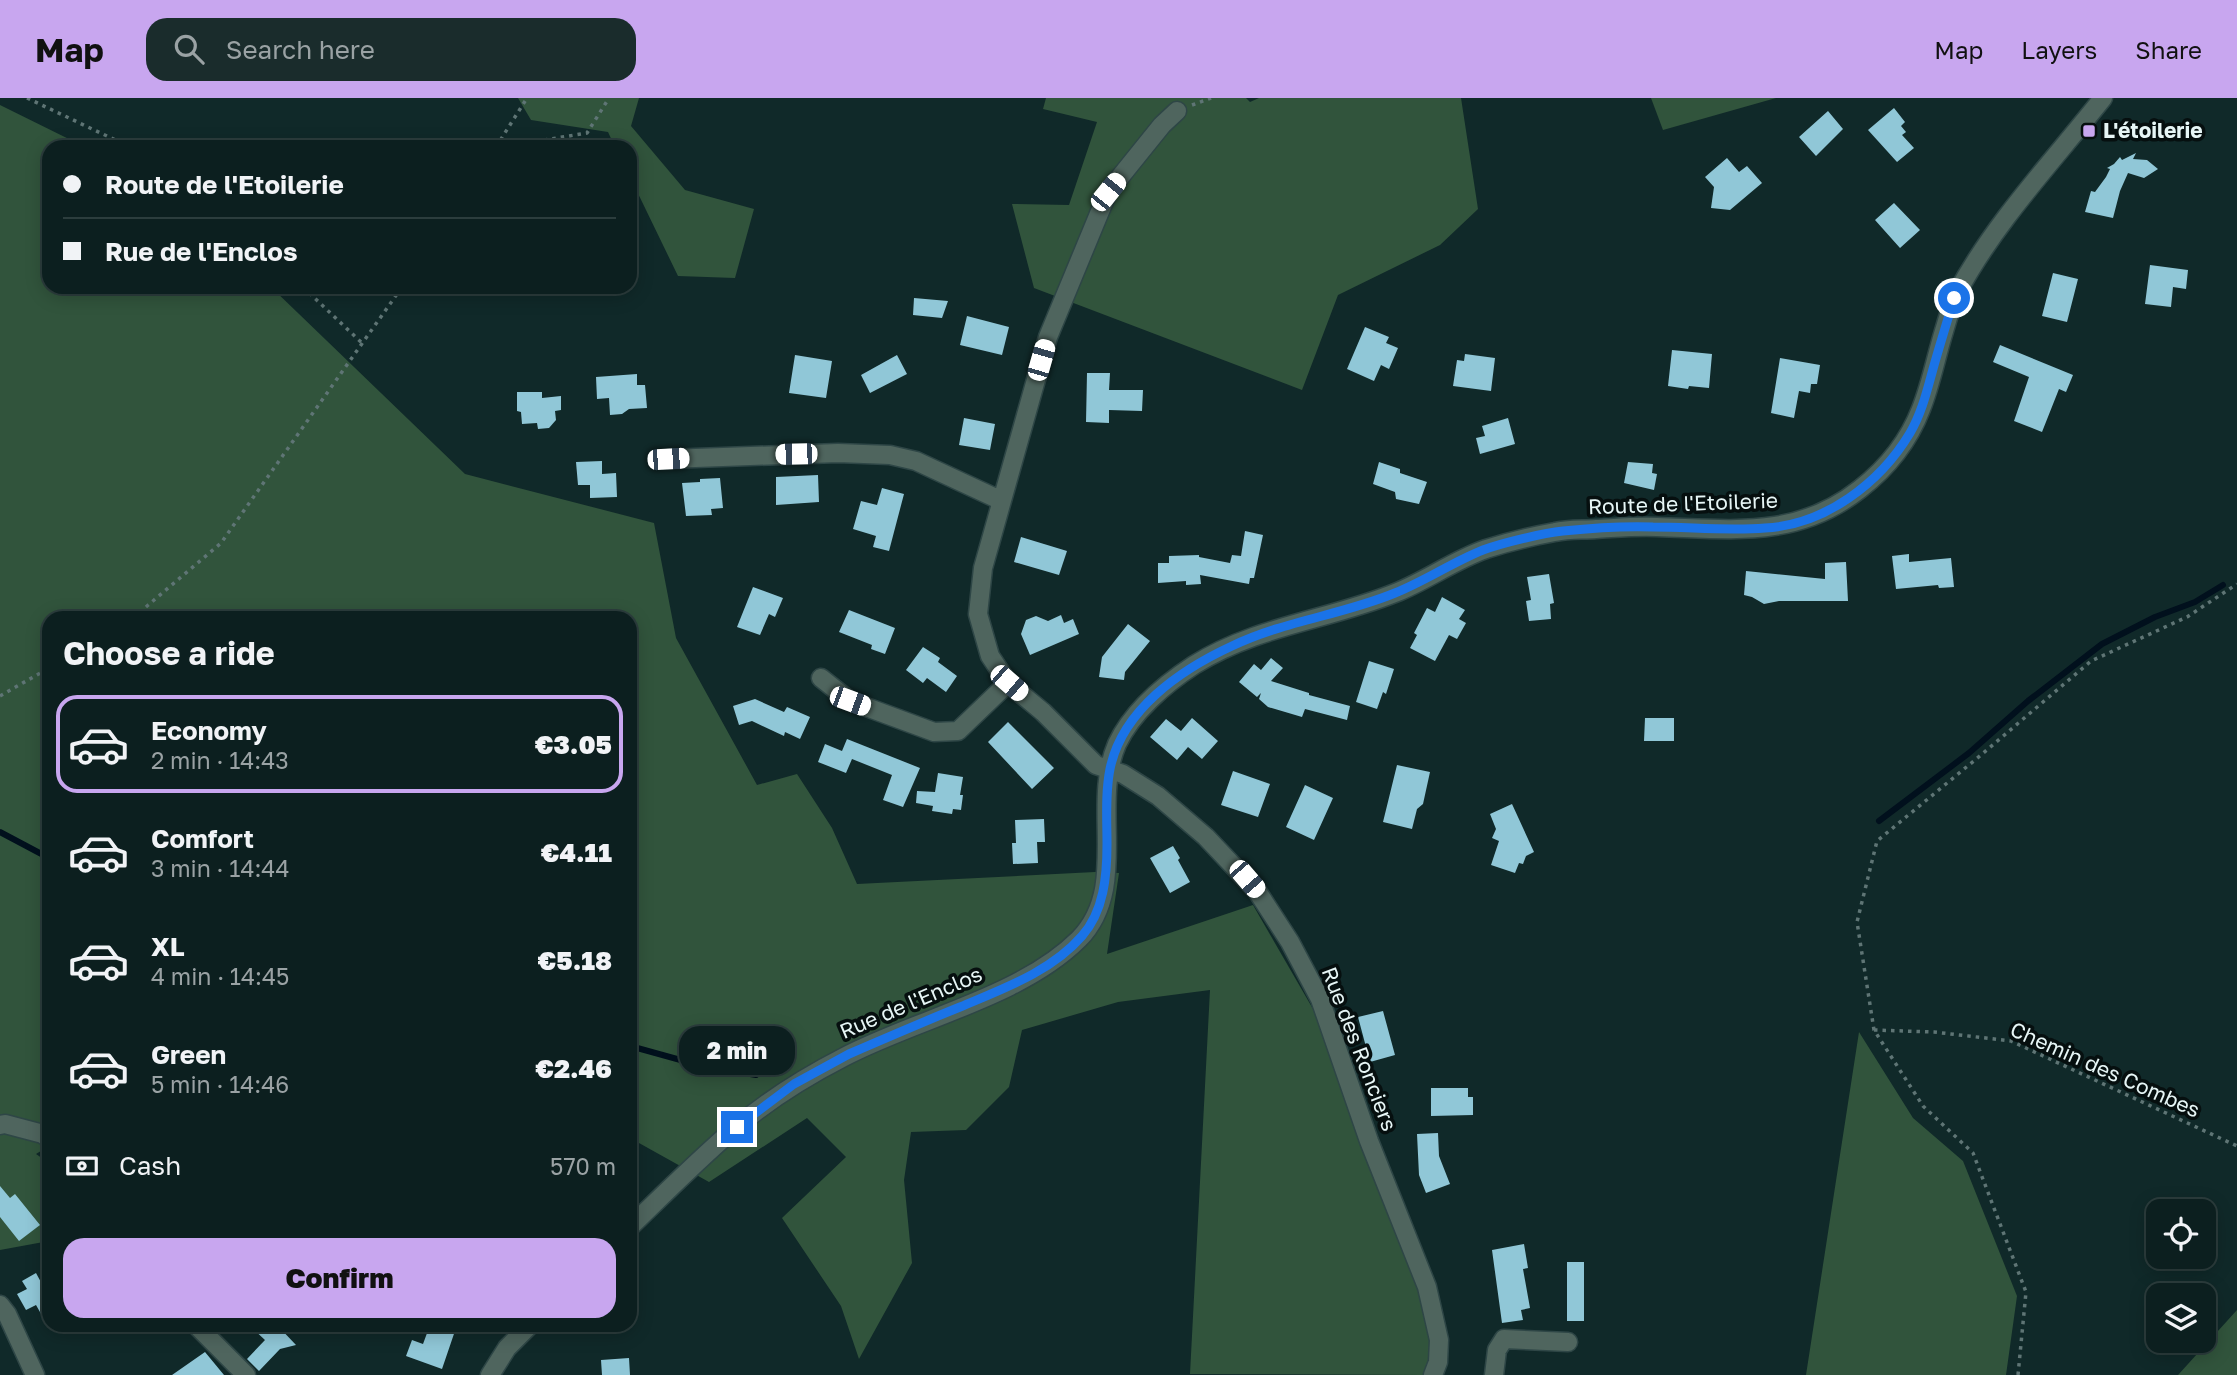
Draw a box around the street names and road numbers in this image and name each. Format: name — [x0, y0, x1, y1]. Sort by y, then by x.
street label: Route de l'Etoilerie — [1587, 487, 1778, 519]
street label: Rue de l'Enclos — [835, 960, 986, 1044]
street label: Rue des Ronciers — [1317, 963, 1403, 1134]
street label: Chemin des Combes — [2007, 1016, 2204, 1123]

